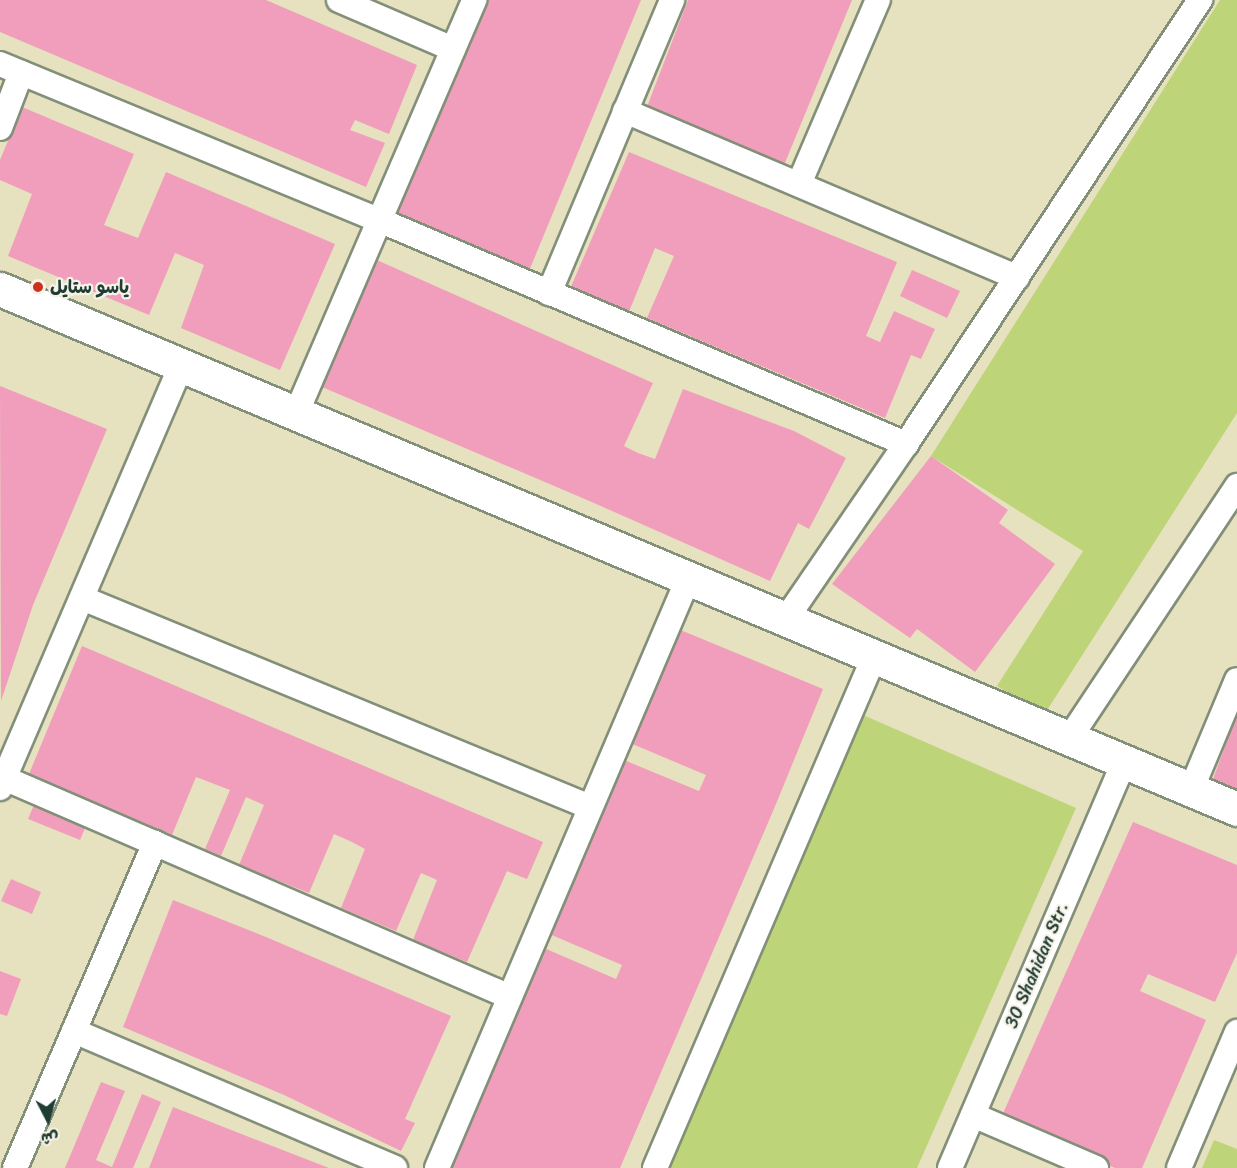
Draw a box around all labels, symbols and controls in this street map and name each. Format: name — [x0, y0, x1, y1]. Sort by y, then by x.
place label: ياسو ستايل — [50, 276, 129, 298]
marker: ياسو ستايل — [31, 280, 45, 294]
street label: 30 Shahidan Str. — [1001, 899, 1073, 1031]
north arrow — [18, 1090, 78, 1150]
text: ش — [40, 1123, 60, 1154]

